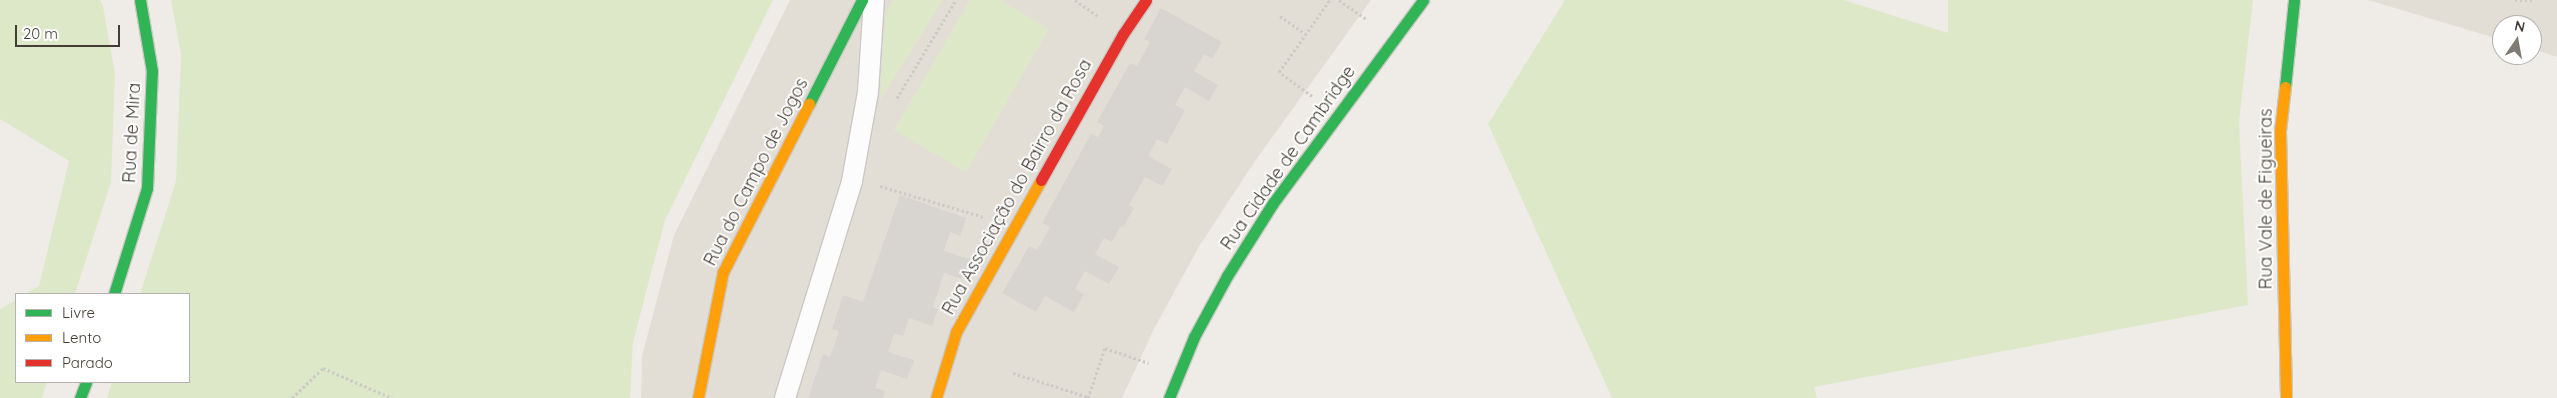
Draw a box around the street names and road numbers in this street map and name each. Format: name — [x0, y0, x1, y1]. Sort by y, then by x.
street label: Rua Associação do Bairro da Rosa — [938, 55, 1096, 319]
street label: Rua Cidade de Cambridge — [1216, 62, 1360, 254]
street label: Rua do Campo de Jogos — [699, 75, 813, 269]
street label: Rua de Mira — [119, 82, 145, 184]
street label: Rua Vale de Figueiras — [2255, 108, 2277, 290]

